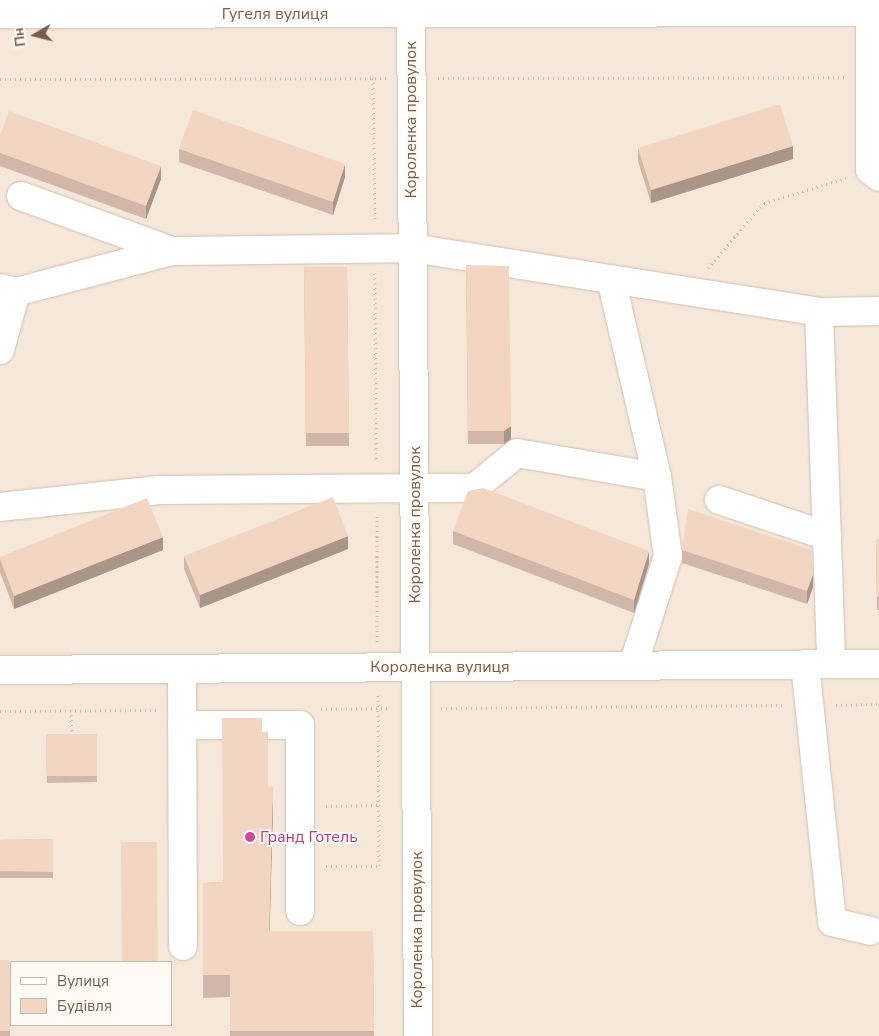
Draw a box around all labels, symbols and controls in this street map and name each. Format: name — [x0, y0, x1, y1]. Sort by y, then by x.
street label: Гугеля вулиця — [222, 4, 328, 24]
north arrow — [10, 10, 60, 60]
text: Пн — [9, 26, 30, 48]
street label: Короленка провулок — [401, 41, 421, 199]
street label: Короленка провулок — [405, 446, 425, 604]
street label: Короленка вулиця — [370, 657, 510, 677]
place label: Гранд Готель — [260, 827, 358, 847]
marker: Гранд Готель — [244, 831, 256, 843]
street label: Короленка провулок — [407, 851, 427, 1009]
legend — [10, 961, 172, 1026]
text: Вулиця — [57, 971, 109, 991]
text: Будівля — [57, 996, 112, 1016]

